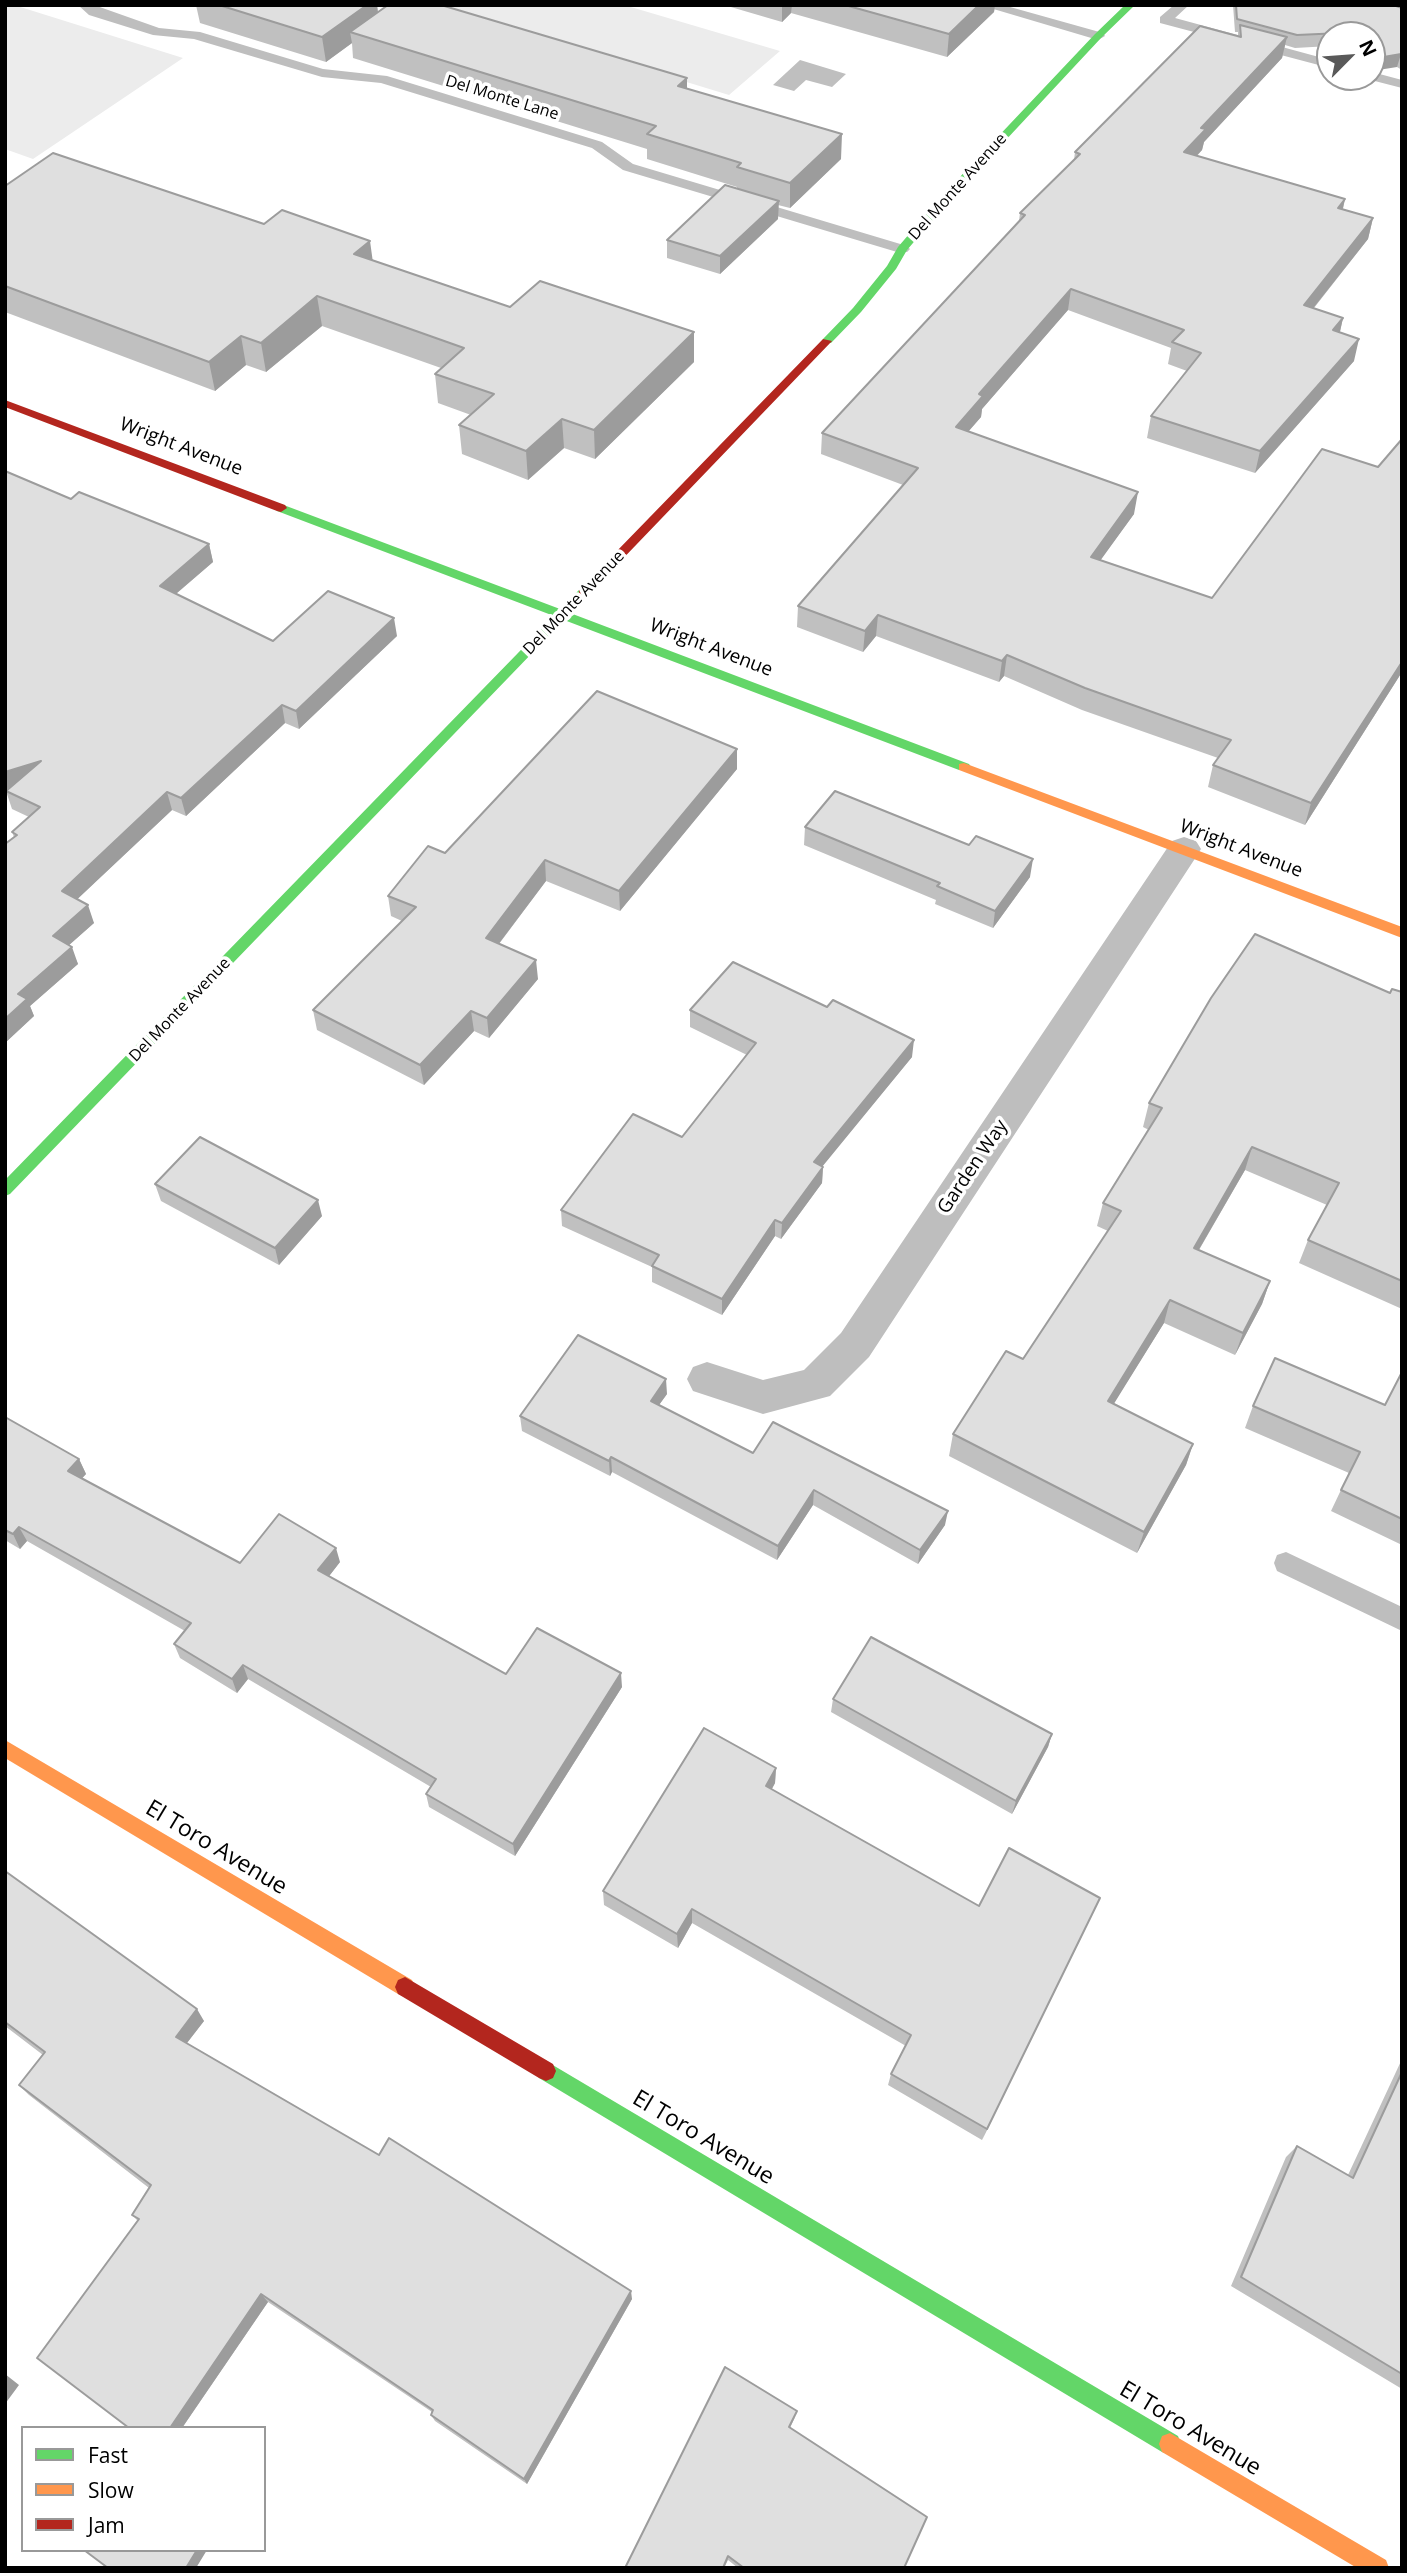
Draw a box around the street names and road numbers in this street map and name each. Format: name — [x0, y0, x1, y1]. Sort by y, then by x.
street label: Del Monte Lane — [443, 72, 561, 124]
street label: Del Monte Avenue — [905, 130, 1011, 244]
street label: Wright Avenue — [116, 413, 246, 481]
street label: Del Monte Avenue — [519, 547, 629, 659]
street label: Wright Avenue — [646, 614, 776, 682]
street label: Wright Avenue — [1176, 815, 1306, 883]
street label: Del Monte Avenue — [125, 954, 235, 1066]
street label: Garden Way — [933, 1116, 1013, 1218]
street label: El Toro Avenue — [140, 1795, 292, 1901]
street label: El Toro Avenue — [627, 2085, 779, 2191]
street label: El Toro Avenue — [1114, 2376, 1266, 2482]

